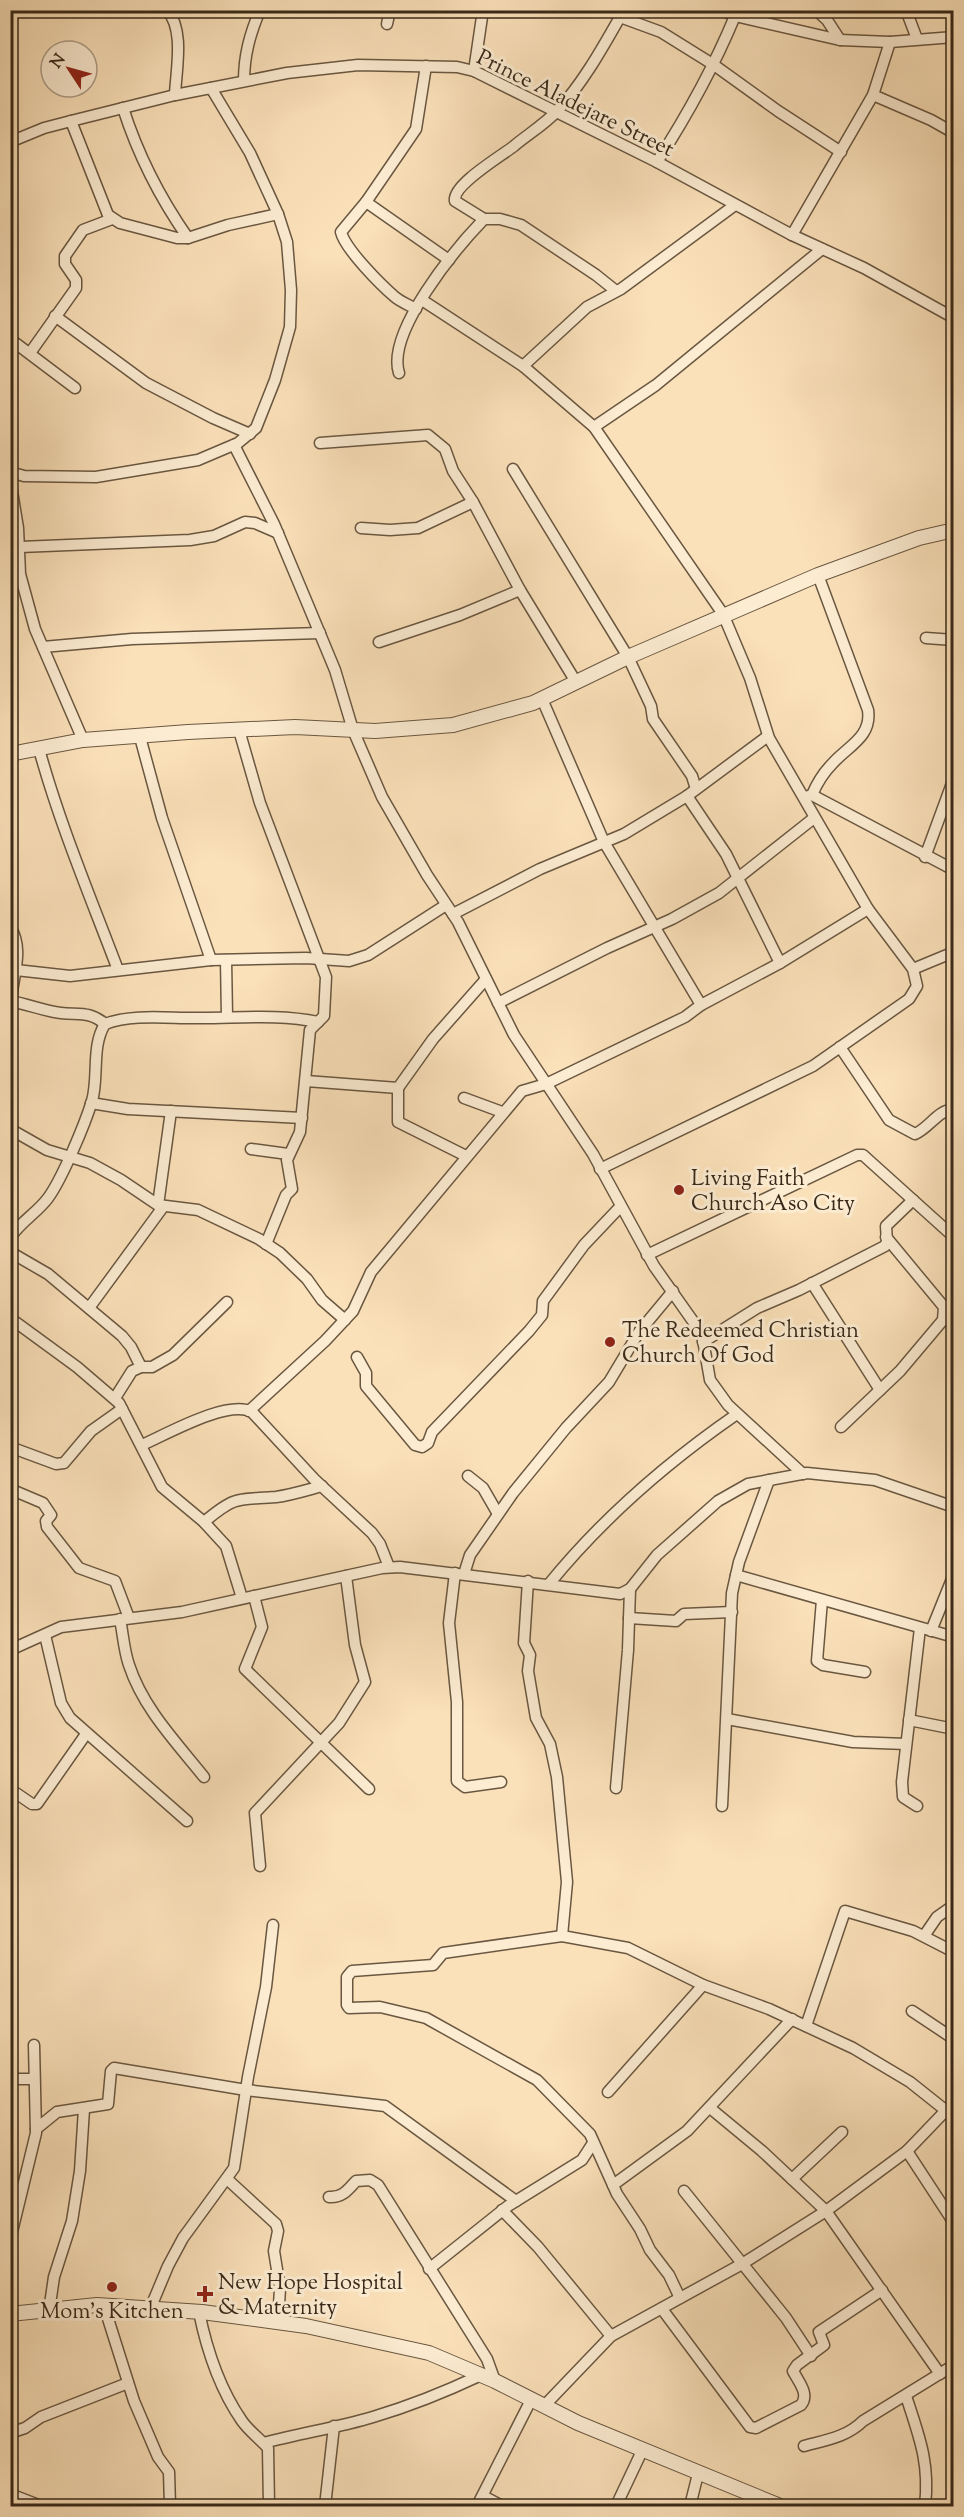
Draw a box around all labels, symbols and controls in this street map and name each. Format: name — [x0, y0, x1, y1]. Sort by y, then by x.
north arrow — [39, 39, 99, 99]
street label: Prince Aladejare Street — [470, 43, 679, 167]
text: N — [46, 50, 72, 74]
place label: Living Faith Church Aso City — [691, 1164, 855, 1221]
marker: Living Faith Church Aso City — [672, 1183, 686, 1197]
place label: The Redeemed Christian Church Of God — [622, 1316, 859, 1373]
marker: The Redeemed Christian Church Of God — [603, 1335, 617, 1349]
place label: New Hope Hospital & Maternity — [218, 2268, 403, 2325]
marker: Mom's Kitchen — [105, 2280, 119, 2294]
marker: New Hope Hospital & Maternity — [196, 2285, 214, 2303]
place label: Mom's Kitchen — [40, 2297, 184, 2329]

